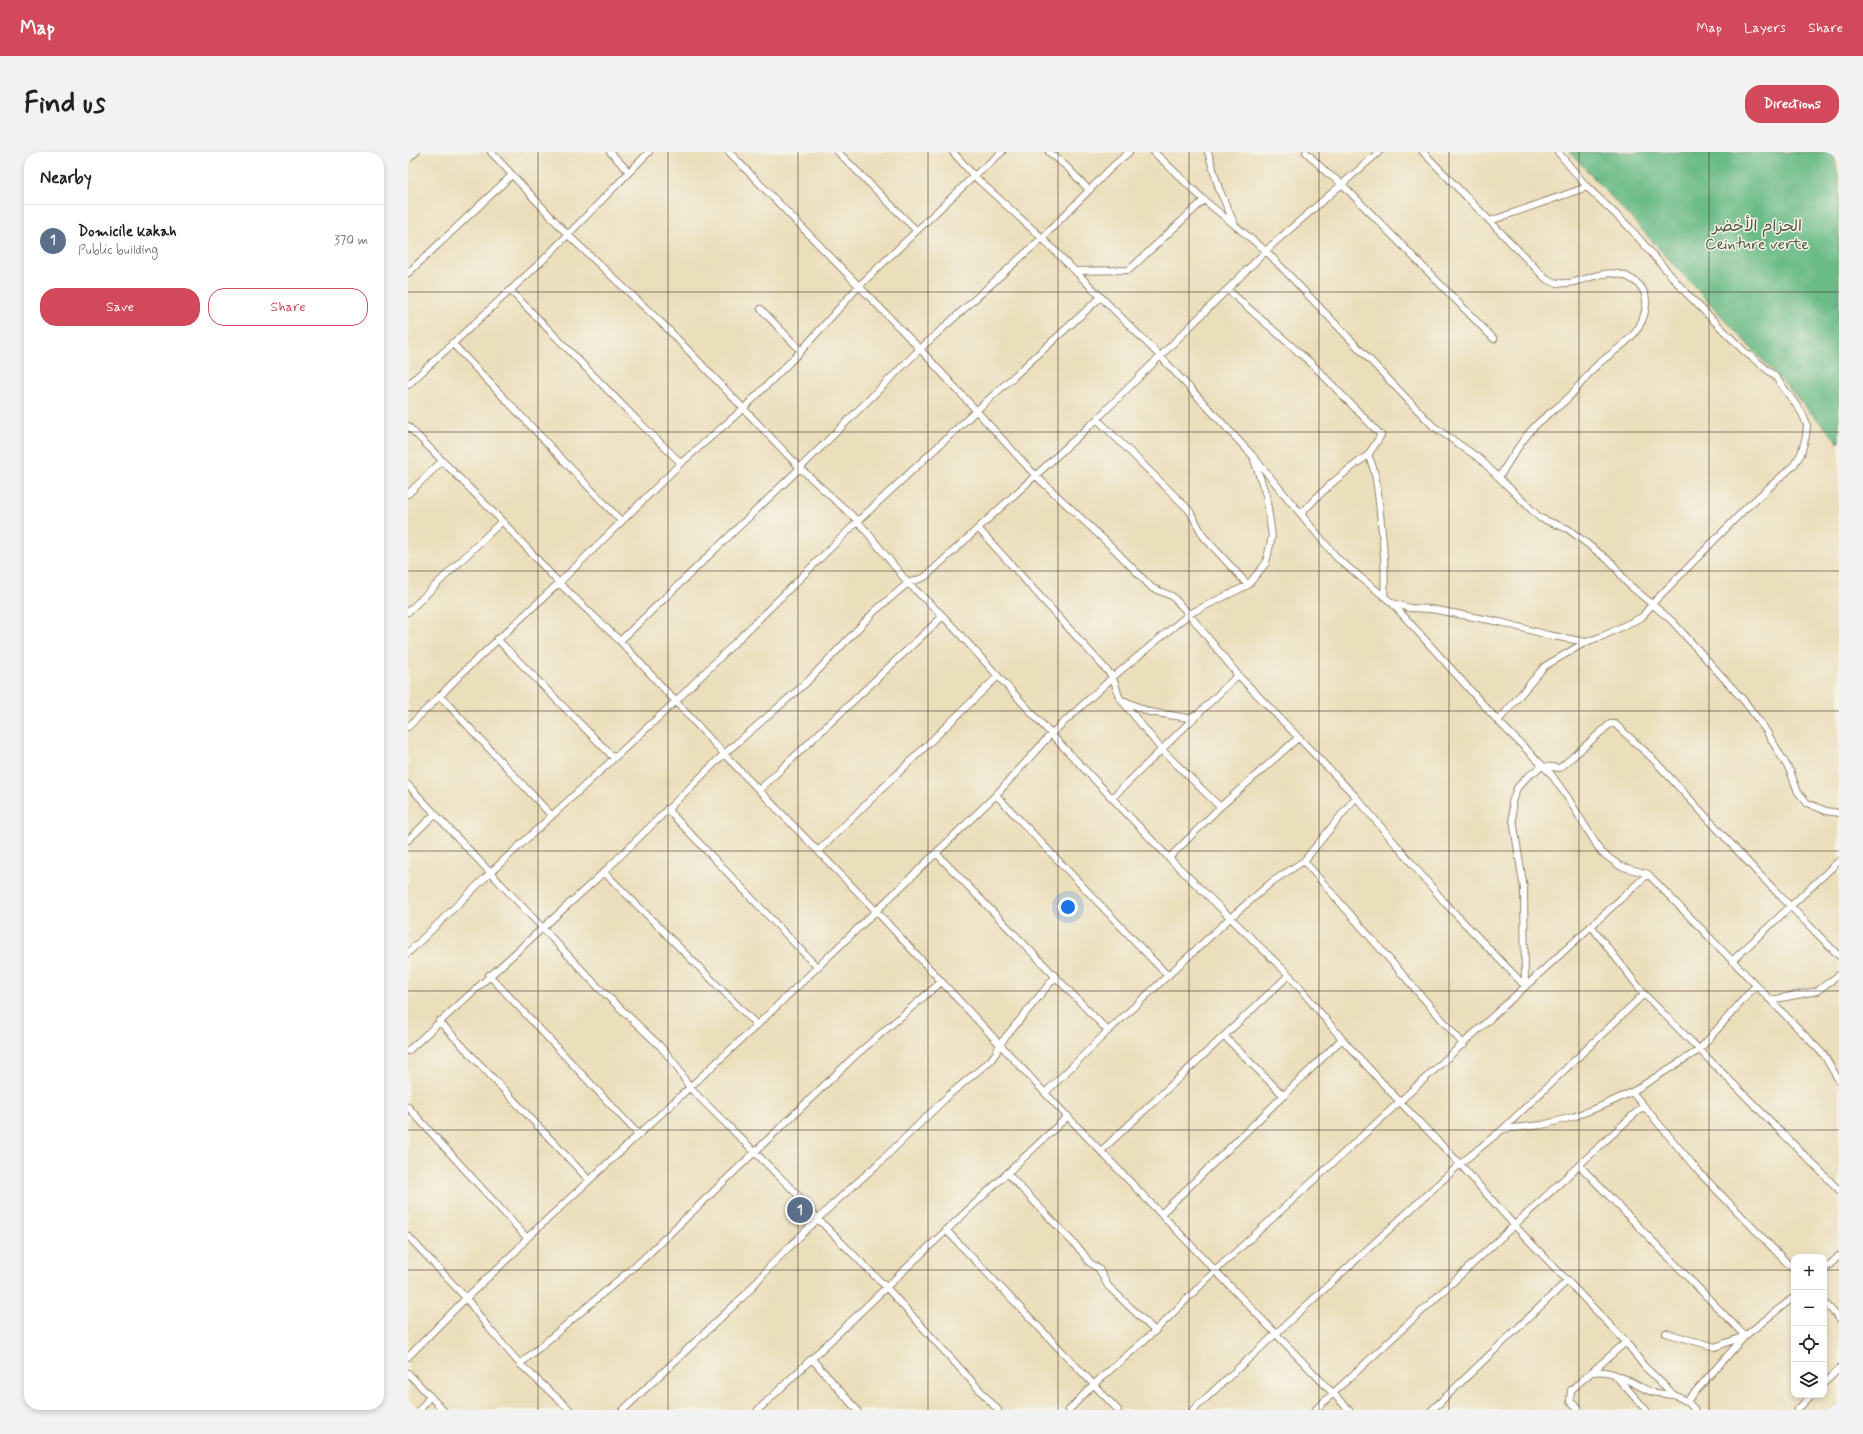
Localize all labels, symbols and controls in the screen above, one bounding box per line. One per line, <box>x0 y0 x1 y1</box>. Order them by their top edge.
text: Map <box>20 16 55 41</box>
text: Map <box>1696 19 1722 37</box>
text: Layers <box>1744 19 1786 37</box>
text: Share <box>1808 19 1843 37</box>
button: Directions <box>1745 85 1839 123</box>
text: Find us <box>24 86 105 123</box>
text: Nearby <box>40 167 92 189</box>
park label: الحزام الأخضر Ceinture verte <box>1705 215 1809 255</box>
text: Domicile kakah <box>78 222 177 242</box>
text: 1 <box>50 232 56 249</box>
text: 370 m <box>334 232 368 249</box>
text: Public building <box>78 242 158 259</box>
button: Save <box>40 288 200 326</box>
button: Share <box>208 288 368 326</box>
your location <box>1058 897 1078 917</box>
pin: 1 <box>787 1195 813 1225</box>
map controls <box>1791 1254 1827 1398</box>
button: + <box>1791 1254 1827 1290</box>
button: − <box>1791 1290 1827 1326</box>
button: locate <box>1791 1326 1827 1362</box>
button: layers <box>1791 1362 1827 1398</box>

